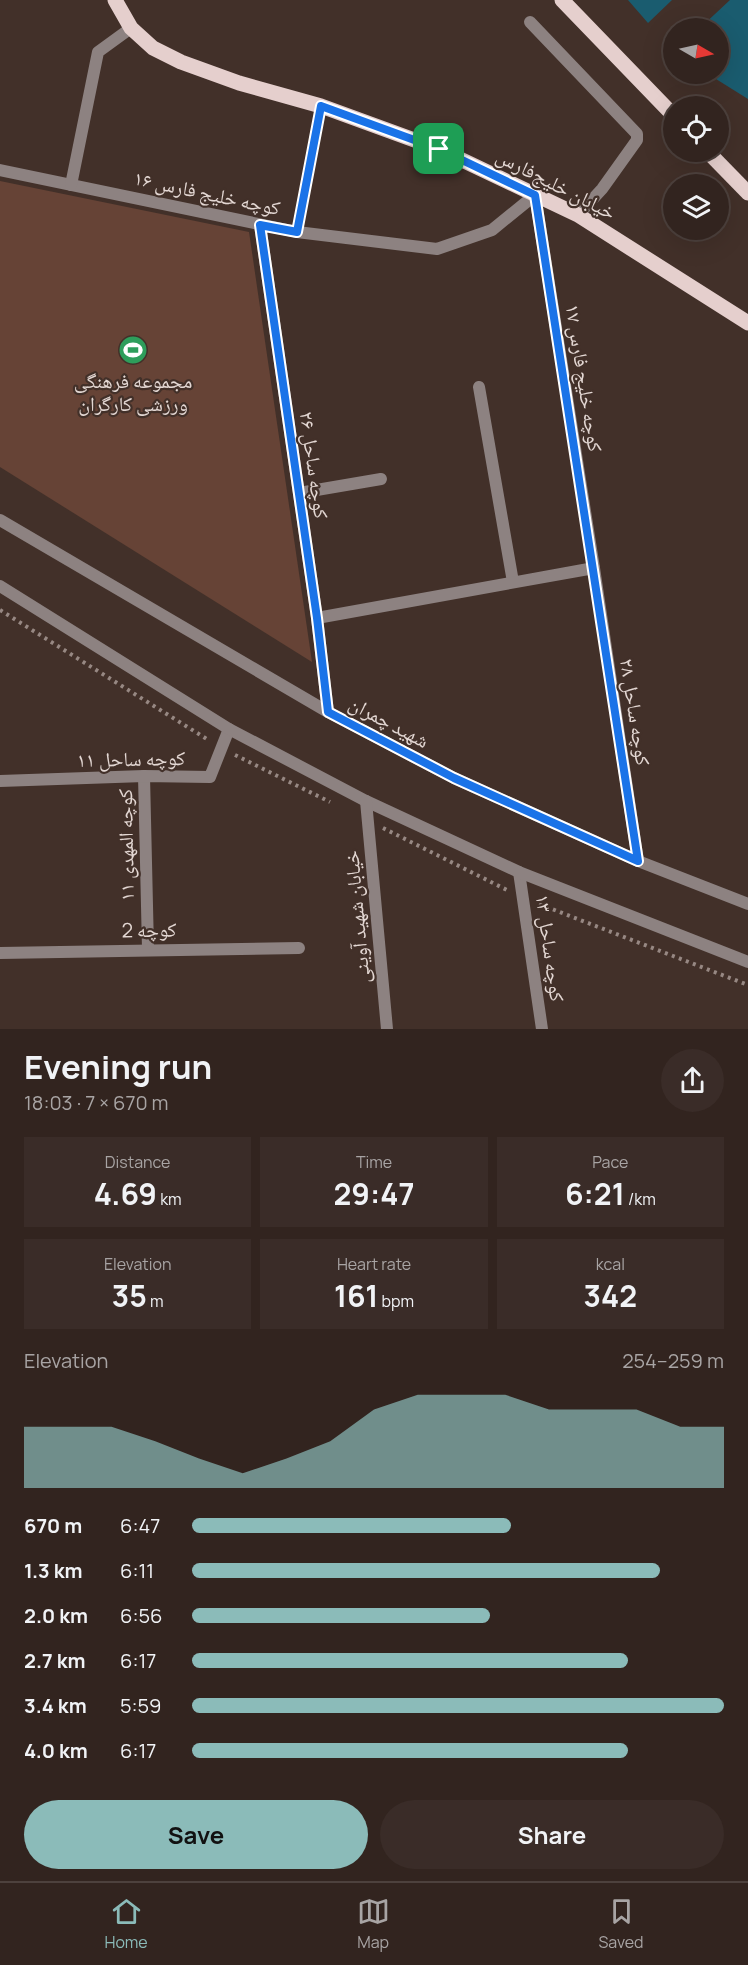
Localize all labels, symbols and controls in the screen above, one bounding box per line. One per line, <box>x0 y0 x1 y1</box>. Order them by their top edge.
north arrow <box>663 18 729 84</box>
map controls <box>663 18 729 240</box>
button: locate <box>663 96 729 162</box>
pin <box>413 123 464 174</box>
icon: arrive <box>422 132 455 165</box>
street label: خیابان خلیج‌فارس <box>492 142 621 225</box>
street label: کوچه خلیج فارس ۱۶ <box>131 164 283 221</box>
button: layers <box>663 174 729 240</box>
street label: کوچه خلیج فارس ۱۷ <box>560 302 609 454</box>
sports icon: مجموعه فرهنگی ورزشی کارگران <box>117 334 149 366</box>
place label: مجموعه فرهنگی ورزشی کارگران <box>74 367 192 417</box>
street label: کوچه ساحل ۲۶ <box>294 409 335 520</box>
street label: کوچه ساحل ۲۸ <box>614 656 657 767</box>
street label: شهید چمران <box>344 689 434 754</box>
street label: کوچه ساحل ۱۱ <box>77 744 185 773</box>
street label: کوچه المهدی ۱۱ <box>111 789 140 901</box>
street label: خیابان شهید آوینی <box>337 849 376 985</box>
street label: کوچه ساحل ۱۳ <box>530 892 571 1003</box>
street label: کوچه 2 <box>121 916 177 943</box>
text: Evening run <box>24 1044 212 1089</box>
button: share <box>661 1049 724 1112</box>
text: 18:03 · 7 × 670 m <box>24 1089 169 1116</box>
text: Distance <box>105 1151 170 1173</box>
text: Time <box>356 1151 392 1173</box>
text: Pace <box>592 1151 628 1173</box>
text: 4.69 <box>94 1173 157 1214</box>
text: 29:47 <box>333 1173 415 1214</box>
text: 6:21 <box>565 1173 625 1214</box>
text: km <box>157 1188 182 1210</box>
text: /km <box>625 1188 656 1210</box>
text: Elevation <box>104 1253 171 1275</box>
text: Heart rate <box>337 1253 411 1275</box>
text: kcal <box>596 1253 625 1275</box>
text: 35 <box>112 1275 147 1316</box>
text: 161 <box>334 1275 378 1316</box>
text: 342 <box>584 1275 637 1316</box>
text: m <box>147 1290 164 1312</box>
text: bpm <box>378 1290 414 1312</box>
text: Elevation <box>24 1347 108 1374</box>
text: 254–259 m <box>622 1347 724 1374</box>
text: 670 m <box>24 1512 82 1539</box>
text: 6:47 <box>120 1512 160 1539</box>
text: 1.3 km <box>24 1557 82 1584</box>
text: 6:11 <box>120 1557 154 1584</box>
text: 2.0 km <box>24 1602 88 1629</box>
text: 6:56 <box>120 1602 162 1629</box>
text: 2.7 km <box>24 1647 85 1674</box>
text: 6:17 <box>120 1647 156 1674</box>
text: 3.4 km <box>24 1692 87 1719</box>
text: 5:59 <box>120 1692 162 1719</box>
text: 4.0 km <box>24 1737 88 1764</box>
text: 6:17 <box>120 1737 156 1764</box>
button: Save <box>24 1800 368 1869</box>
button: Share <box>380 1800 724 1869</box>
tab: Home <box>104 1895 148 1953</box>
tab: Map <box>357 1895 390 1953</box>
tab: Saved <box>598 1895 644 1953</box>

